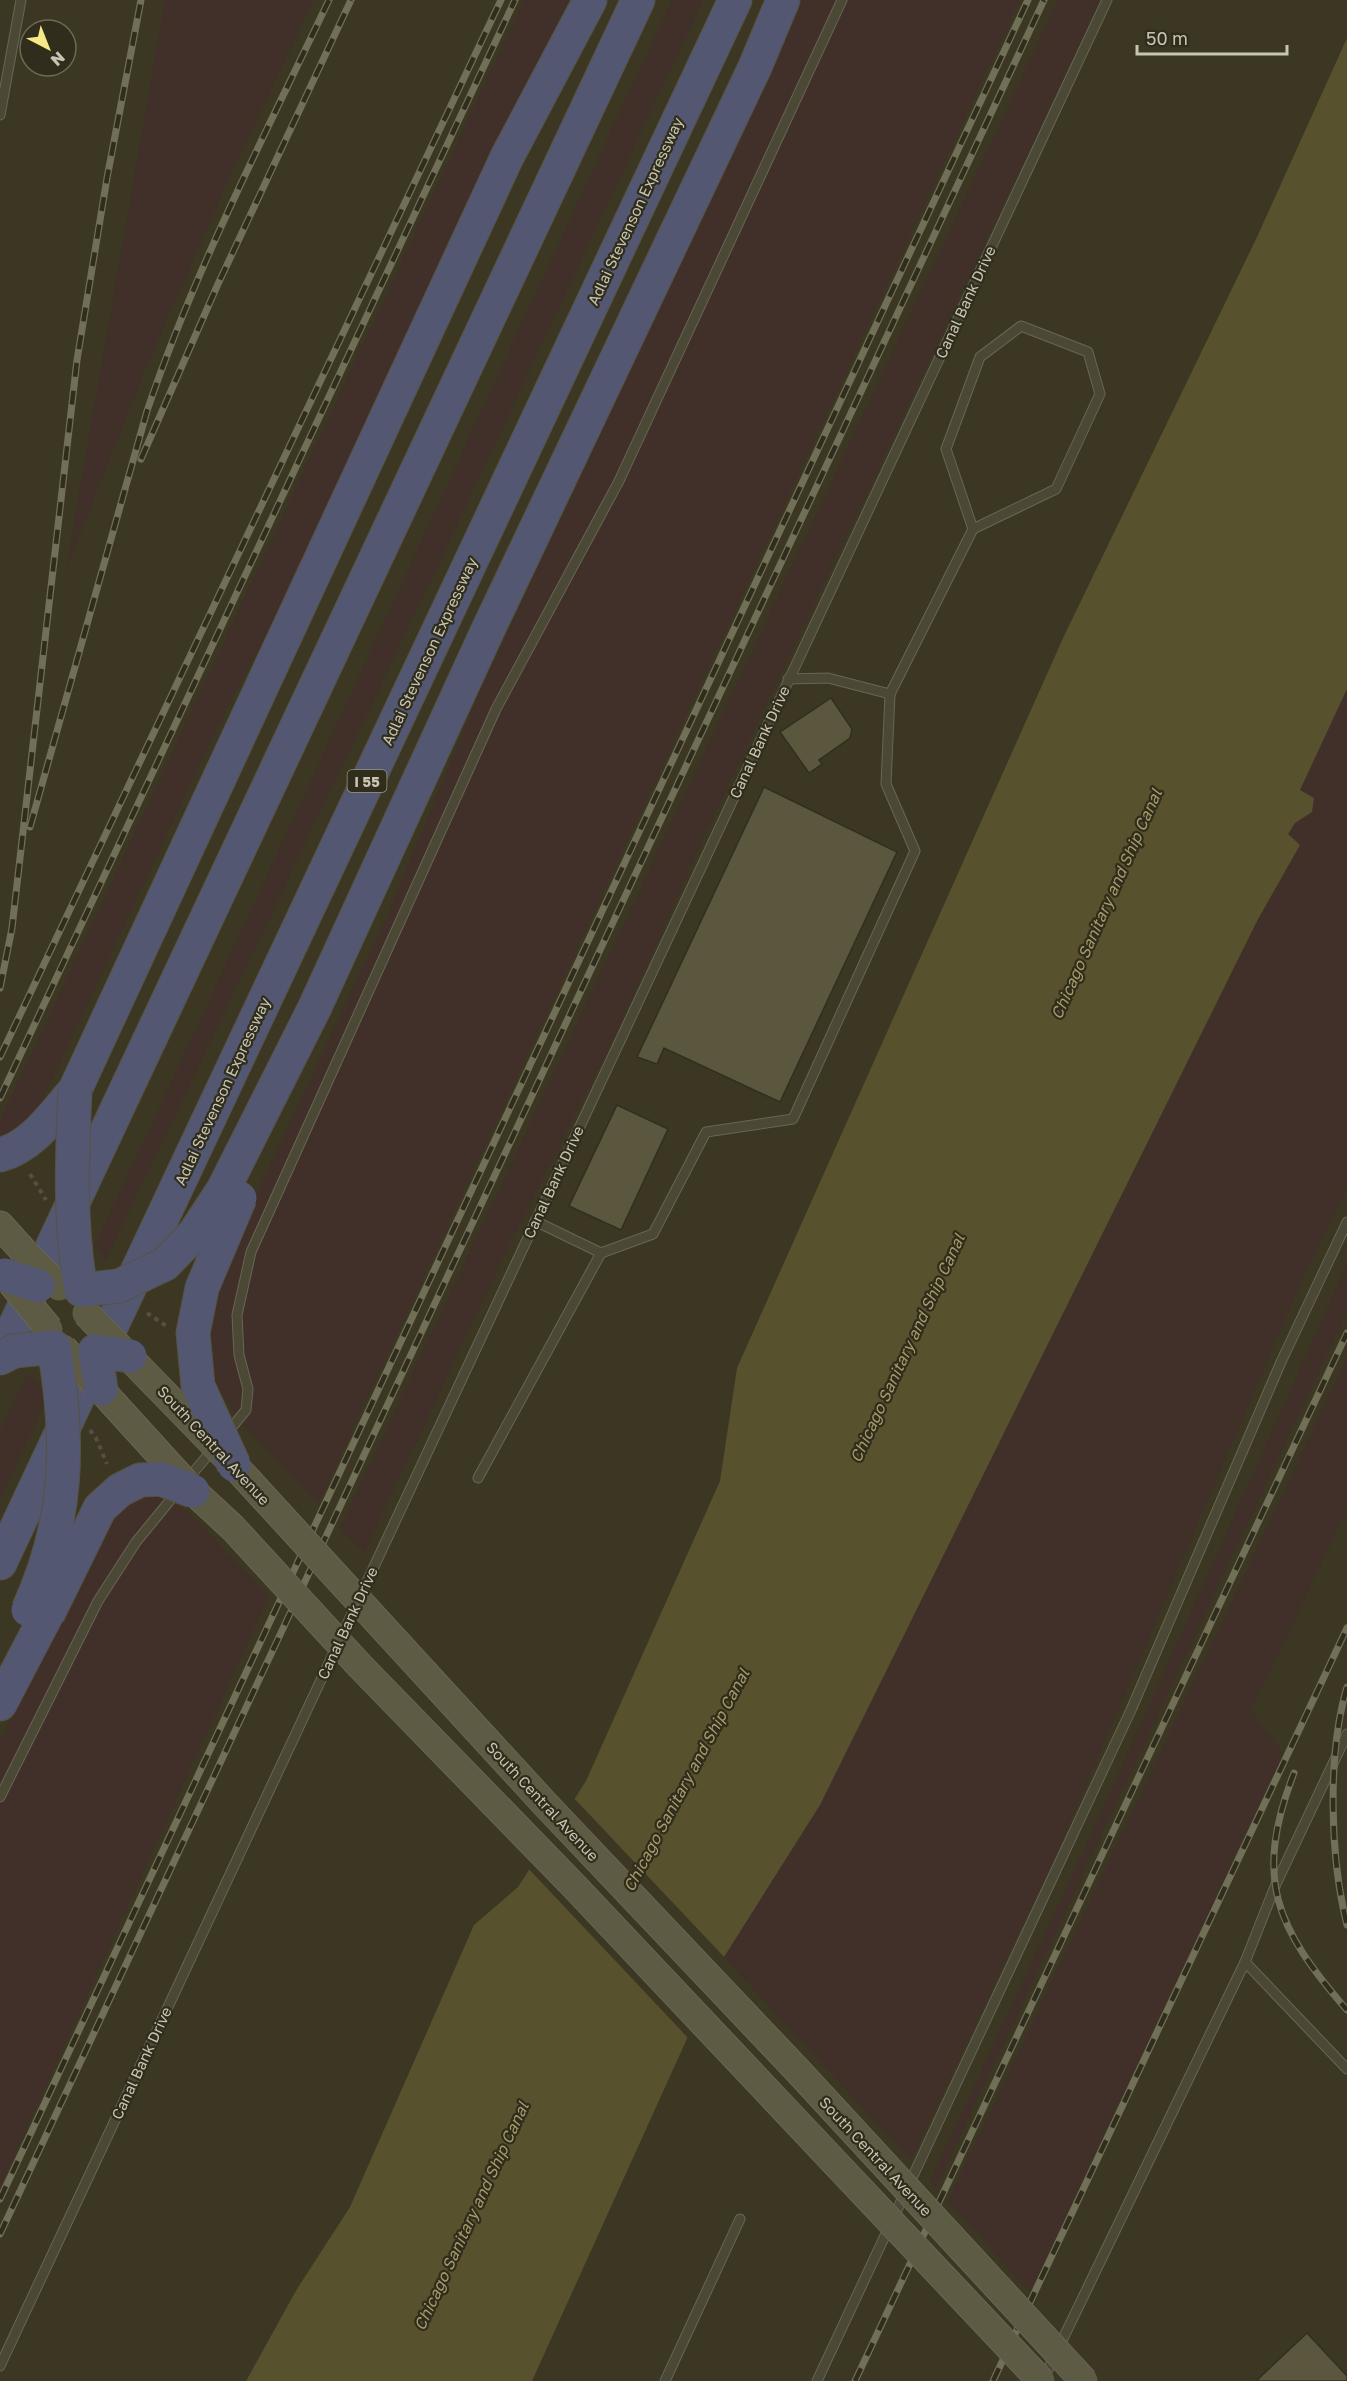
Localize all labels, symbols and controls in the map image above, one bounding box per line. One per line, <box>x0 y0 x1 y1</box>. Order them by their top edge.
north arrow <box>18 18 78 78</box>
scale bar <box>1137 18 1287 56</box>
text: 50 m <box>1146 27 1188 49</box>
text: N <box>47 48 69 71</box>
street label: Adlai Stevenson Expressway <box>583 114 687 308</box>
street label: Canal Bank Drive <box>931 243 999 361</box>
street label: Adlai Stevenson Expressway <box>377 554 481 748</box>
street label: Canal Bank Drive <box>725 683 793 801</box>
road number: I 55 <box>348 770 386 792</box>
water label: Chicago Sanitary and Ship Canal <box>1046 785 1166 1022</box>
street label: Adlai Stevenson Expressway <box>170 994 274 1188</box>
street label: Canal Bank Drive <box>519 1123 587 1241</box>
water label: Chicago Sanitary and Ship Canal <box>845 1230 969 1465</box>
street label: South Central Avenue <box>154 1382 274 1509</box>
street label: Canal Bank Drive <box>313 1564 381 1682</box>
water label: Chicago Sanitary and Ship Canal <box>619 1664 754 1895</box>
street label: South Central Avenue <box>483 1738 603 1865</box>
street label: Canal Bank Drive <box>107 2004 175 2122</box>
street label: South Central Avenue <box>816 2093 936 2220</box>
water label: Chicago Sanitary and Ship Canal <box>409 2098 533 2333</box>

